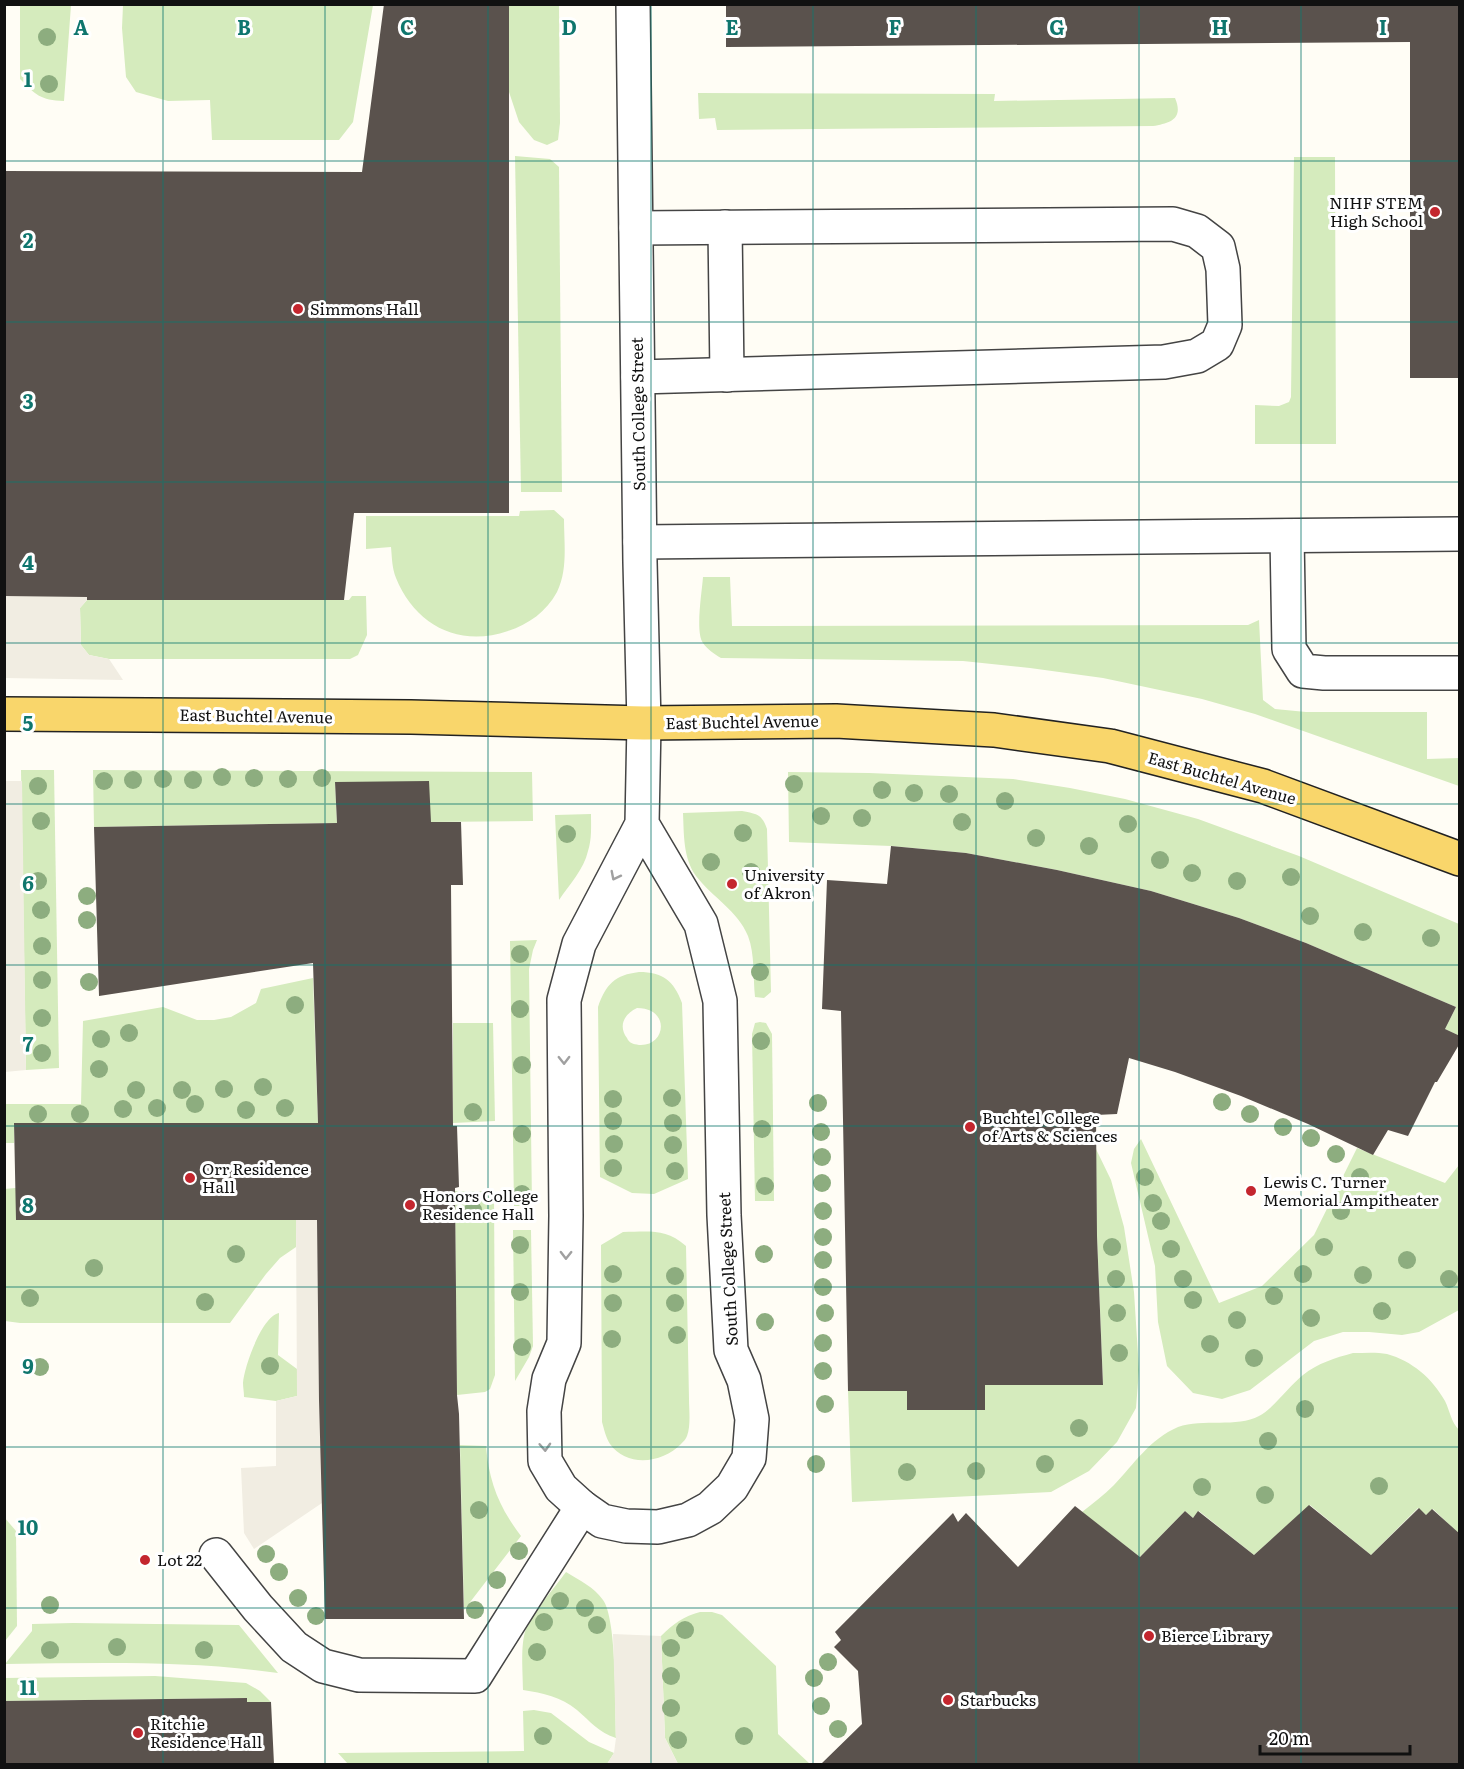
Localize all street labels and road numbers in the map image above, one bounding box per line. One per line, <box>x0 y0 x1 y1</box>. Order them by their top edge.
street label: South College Street <box>624 336 650 491</box>
street label: East Buchtel Avenue <box>179 702 333 728</box>
street label: East Buchtel Avenue <box>665 708 819 734</box>
street label: East Buchtel Avenue <box>1145 744 1299 810</box>
street label: South College Street <box>711 1191 743 1347</box>

